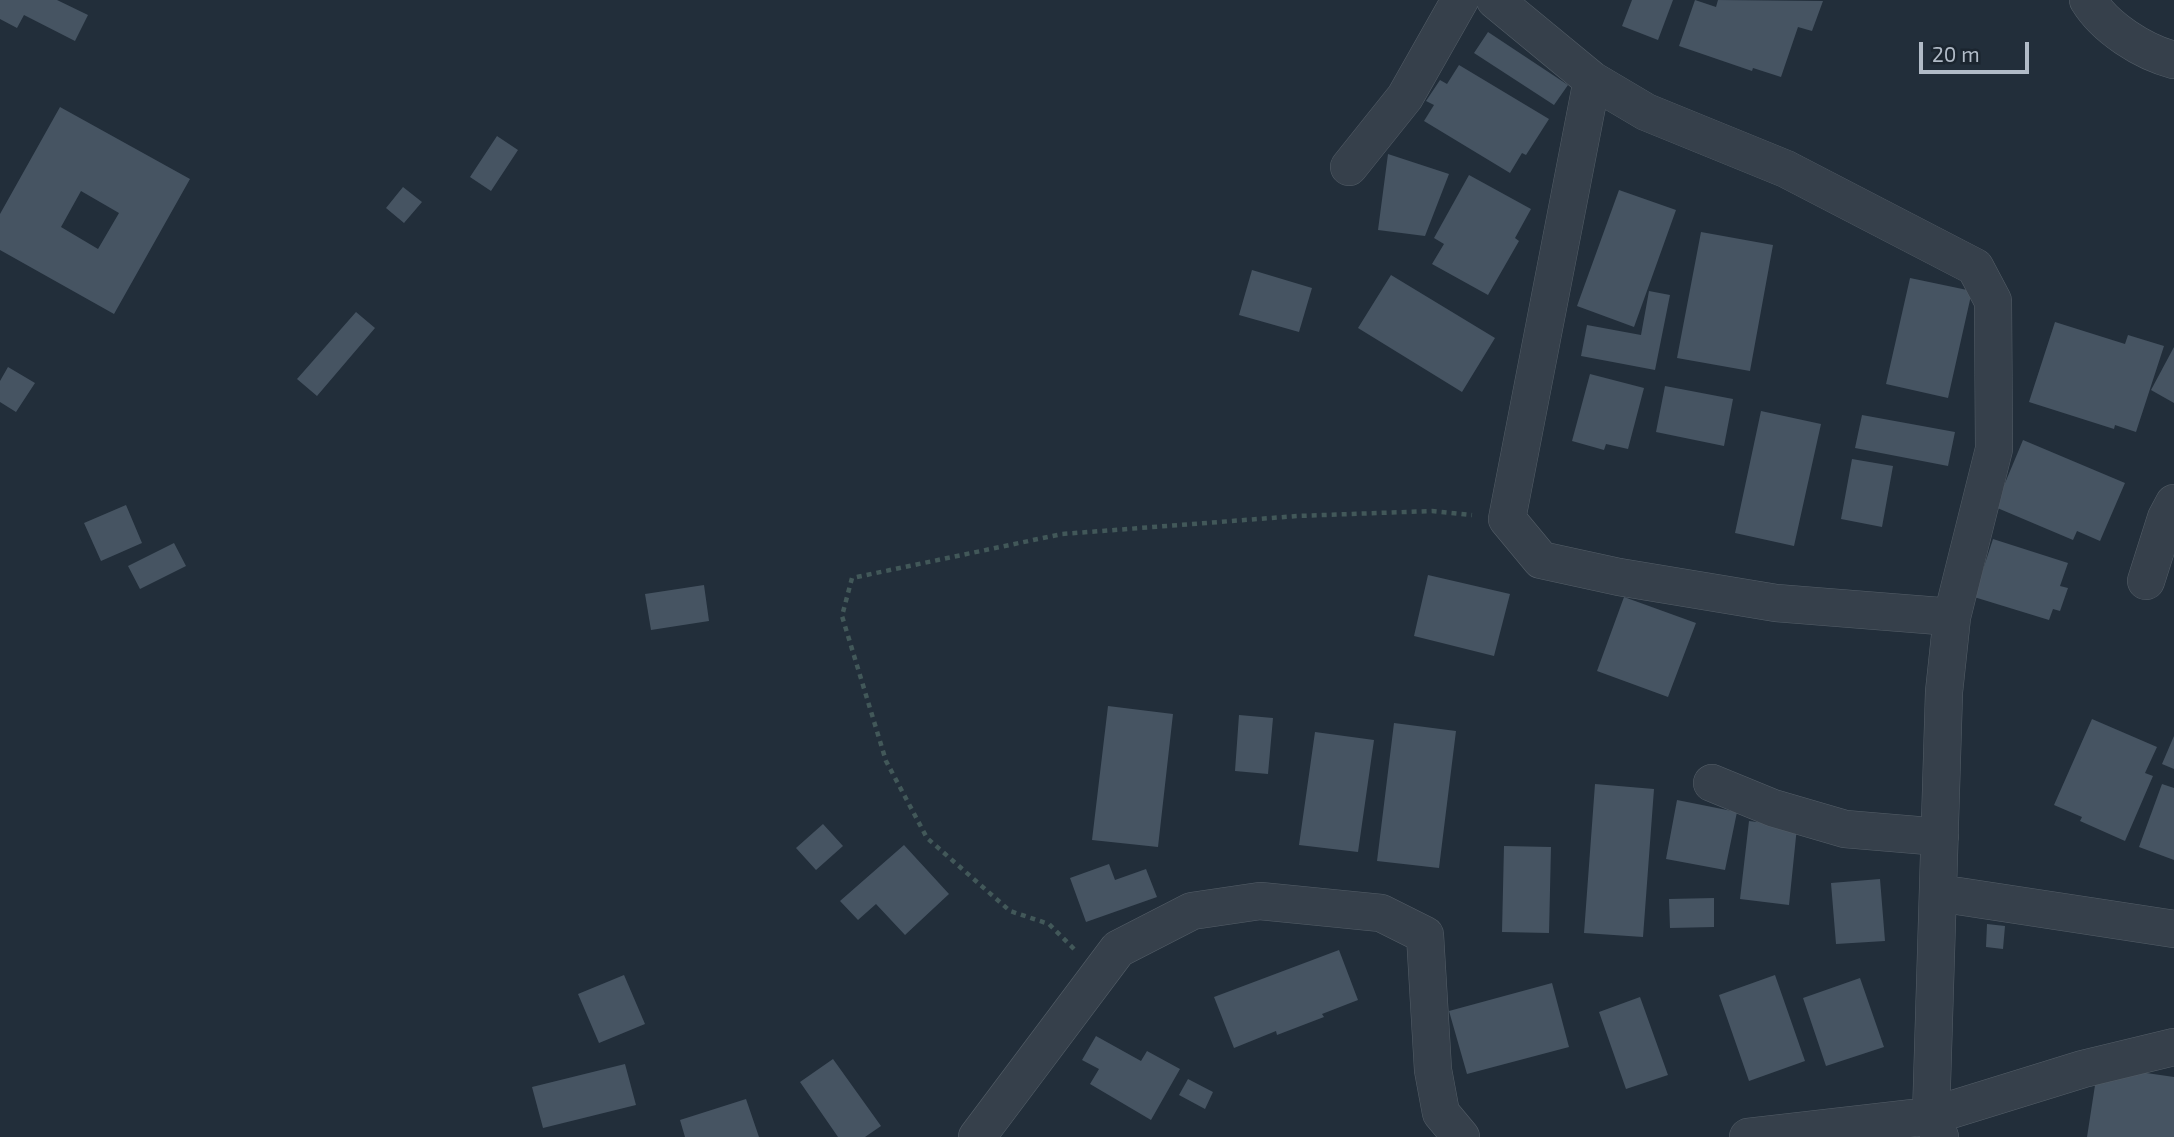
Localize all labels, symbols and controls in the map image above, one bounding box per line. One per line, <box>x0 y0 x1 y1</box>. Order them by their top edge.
scale bar <box>1922 28 2032 72</box>
text: 20 m <box>1932 41 1980 66</box>

